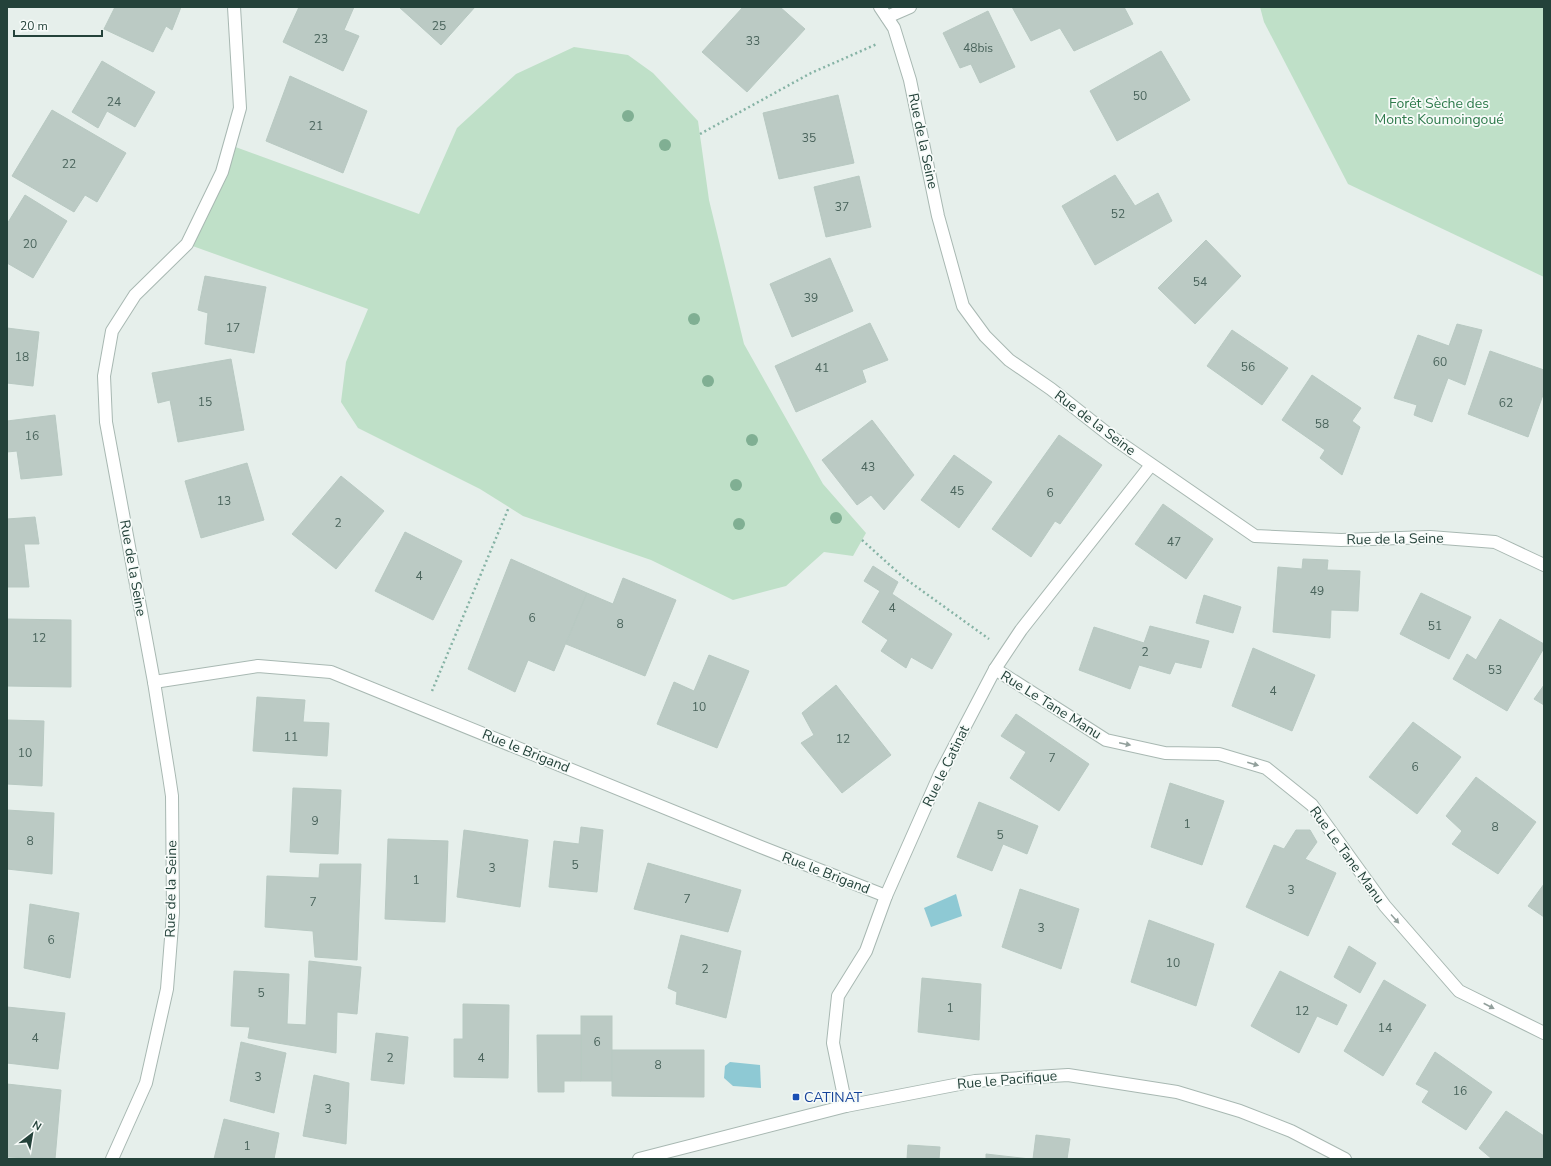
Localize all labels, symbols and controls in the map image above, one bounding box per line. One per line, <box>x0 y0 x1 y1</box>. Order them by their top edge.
scale bar <box>14 12 102 38</box>
text: 20 m <box>20 18 48 34</box>
house number: 25 <box>432 18 446 34</box>
house number: 23 <box>314 31 328 47</box>
house number: 33 <box>746 33 760 49</box>
house number: 48bis <box>963 40 993 56</box>
house number: 50 <box>1133 88 1147 104</box>
street label: Rue de la Seine <box>904 91 942 191</box>
house number: 24 <box>107 94 121 110</box>
park label: Forêt Sèche des Monts Koumoingoué <box>1374 94 1504 129</box>
house number: 21 <box>309 118 323 134</box>
house number: 35 <box>802 130 816 146</box>
house number: 22 <box>62 156 76 172</box>
house number: 37 <box>835 199 849 215</box>
house number: 52 <box>1111 206 1125 222</box>
house number: 20 <box>23 236 37 252</box>
house number: 54 <box>1193 274 1207 290</box>
house number: 39 <box>804 290 818 306</box>
house number: 17 <box>226 320 240 336</box>
house number: 18 <box>15 349 29 365</box>
house number: 60 <box>1433 354 1447 370</box>
house number: 56 <box>1241 359 1255 375</box>
house number: 41 <box>815 360 829 376</box>
street label: Rue de la Seine <box>1050 386 1140 460</box>
house number: 15 <box>198 394 212 410</box>
house number: 62 <box>1499 395 1513 411</box>
house number: 58 <box>1315 416 1329 432</box>
house number: 16 <box>25 428 39 444</box>
house number: 43 <box>861 459 875 475</box>
house number: 45 <box>950 483 964 499</box>
house number: 6 <box>1046 485 1054 501</box>
house number: 13 <box>217 493 231 509</box>
house number: 2 <box>334 515 342 531</box>
street label: Rue de la Seine <box>115 518 151 618</box>
street label: Rue de la Seine <box>1346 529 1444 549</box>
house number: 47 <box>1167 534 1181 550</box>
house number: 4 <box>415 568 423 584</box>
house number: 49 <box>1310 583 1324 599</box>
house number: 4 <box>888 600 896 616</box>
house number: 6 <box>528 610 536 626</box>
house number: 8 <box>616 616 624 632</box>
house number: 51 <box>1428 618 1442 634</box>
house number: 12 <box>32 630 46 646</box>
house number: 2 <box>1141 644 1149 660</box>
house number: 53 <box>1488 662 1502 678</box>
street label: Rue Le Tane Manu <box>997 666 1105 744</box>
house number: 4 <box>1269 683 1277 699</box>
house number: 10 <box>692 699 706 715</box>
street label: Rue le Catinat <box>918 722 974 810</box>
street label: Rue le Brigand <box>479 725 573 777</box>
house number: 11 <box>284 729 298 745</box>
house number: 12 <box>836 731 850 747</box>
one-way arrow <box>1119 742 1131 748</box>
house number: 10 <box>18 745 32 761</box>
house number: 7 <box>1048 750 1056 766</box>
house number: 6 <box>1411 759 1419 775</box>
one-way arrow <box>1247 761 1259 767</box>
street label: Rue Le Tane Manu <box>1305 803 1389 907</box>
house number: 9 <box>311 813 319 829</box>
house number: 1 <box>1183 816 1191 832</box>
house number: 8 <box>1491 819 1499 835</box>
house number: 5 <box>996 827 1004 843</box>
house number: 8 <box>26 833 34 849</box>
street label: Rue de la Seine <box>161 840 181 938</box>
street label: Rue le Brigand <box>779 847 873 899</box>
house number: 5 <box>571 857 579 873</box>
house number: 3 <box>488 860 496 876</box>
house number: 1 <box>412 872 420 888</box>
house number: 3 <box>1287 882 1295 898</box>
house number: 7 <box>683 891 691 907</box>
house number: 7 <box>309 894 317 910</box>
one-way arrow <box>1391 913 1400 924</box>
house number: 3 <box>1037 920 1045 936</box>
house number: 6 <box>47 932 55 948</box>
house number: 10 <box>1166 955 1180 971</box>
house number: 2 <box>701 961 709 977</box>
house number: 5 <box>257 985 265 1001</box>
house number: 1 <box>946 1000 954 1016</box>
house number: 12 <box>1295 1003 1309 1019</box>
one-way arrow <box>1484 1003 1495 1009</box>
house number: 14 <box>1378 1020 1392 1036</box>
house number: 4 <box>31 1030 39 1046</box>
house number: 6 <box>593 1034 601 1050</box>
house number: 2 <box>386 1050 394 1066</box>
house number: 4 <box>477 1050 485 1066</box>
house number: 8 <box>654 1057 662 1073</box>
street label: Rue le Pacifique <box>956 1066 1058 1094</box>
house number: 3 <box>254 1069 262 1085</box>
house number: 16 <box>1453 1083 1467 1099</box>
place label: CATINAT <box>804 1088 863 1107</box>
marker: CATINAT <box>791 1092 801 1102</box>
house number: 3 <box>324 1101 332 1117</box>
north arrow <box>12 1114 52 1154</box>
text: N <box>30 1117 44 1134</box>
house number: 1 <box>243 1138 251 1154</box>

